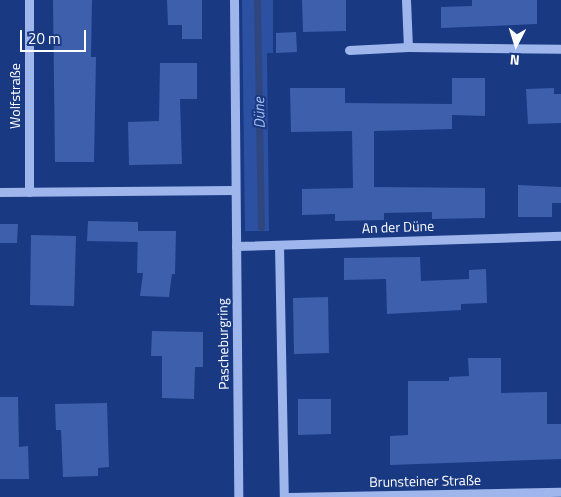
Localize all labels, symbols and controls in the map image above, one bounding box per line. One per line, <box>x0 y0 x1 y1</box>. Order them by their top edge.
scale bar <box>22 20 89 52</box>
north arrow <box>491 20 541 70</box>
text: 20 m <box>28 27 61 50</box>
text: N <box>509 50 520 71</box>
street label: Wolfstraße <box>7 63 23 129</box>
water label: Düne <box>250 97 268 129</box>
street label: An der Düne <box>362 217 434 237</box>
street label: Pascheburgring <box>214 298 232 390</box>
street label: Brunsteiner Straße <box>369 472 481 490</box>

